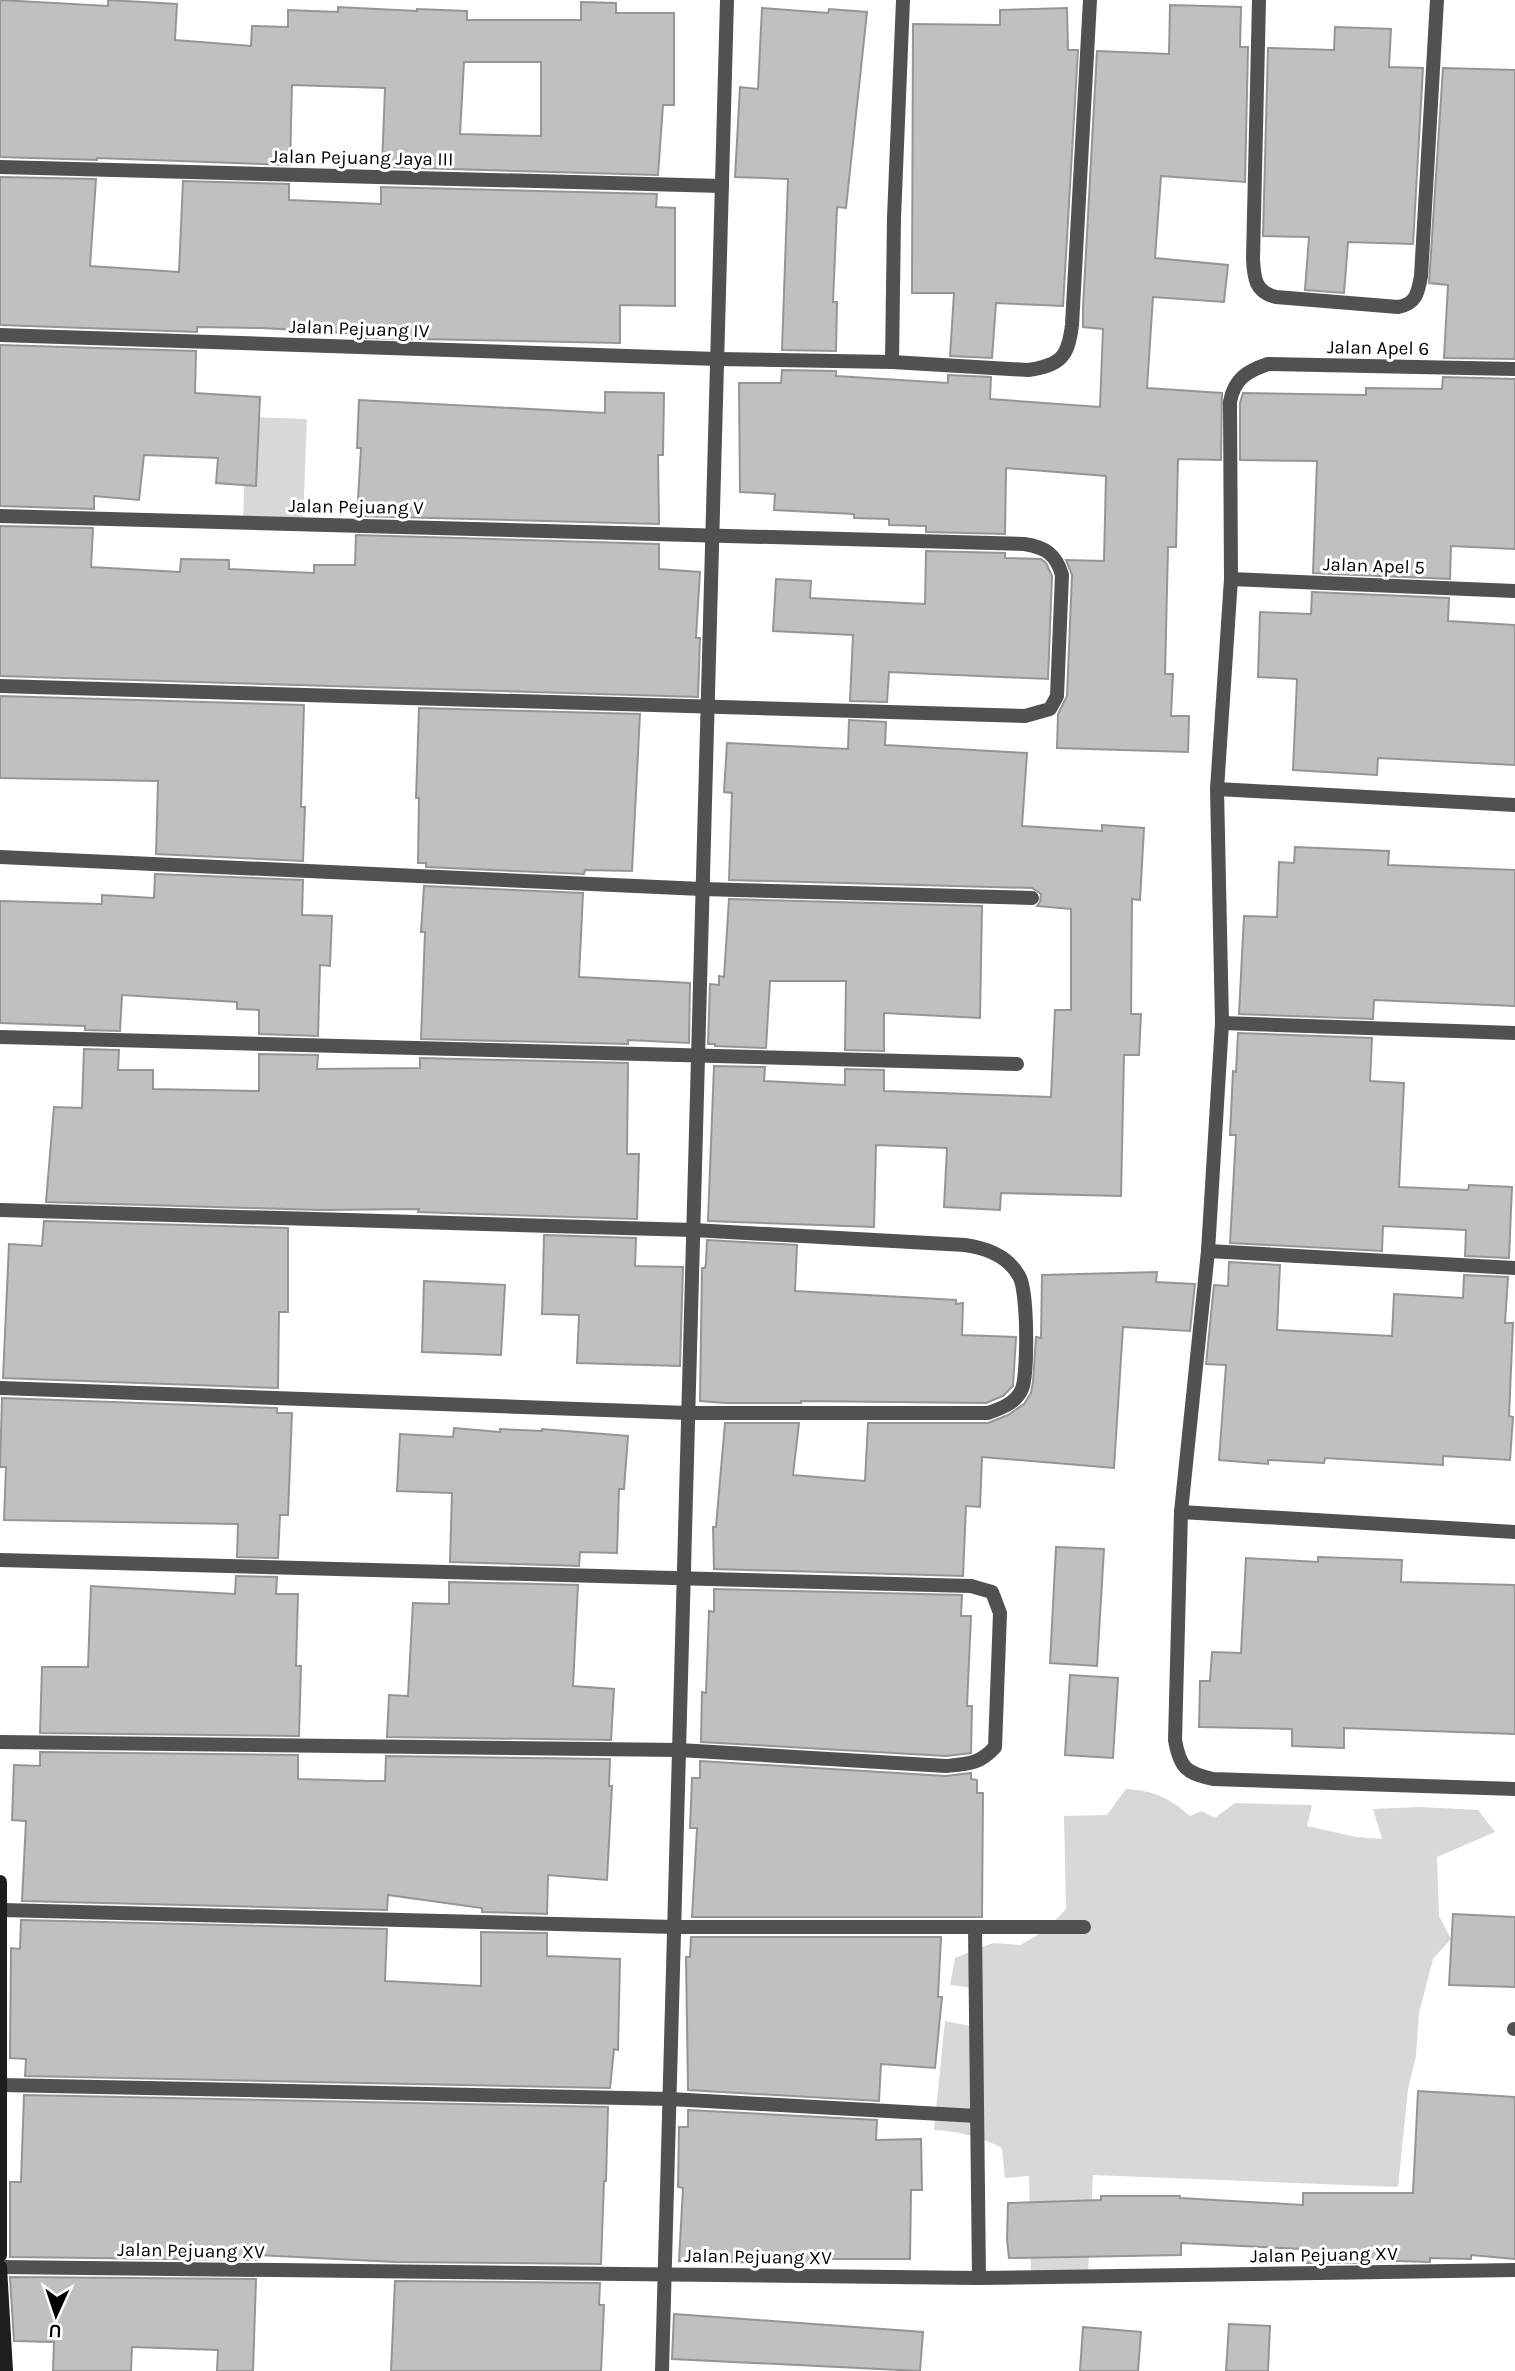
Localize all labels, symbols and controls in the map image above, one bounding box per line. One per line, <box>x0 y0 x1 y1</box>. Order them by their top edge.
street label: Jalan Pejuang Jaya III <box>270 145 454 171</box>
street label: Jalan Pejuang IV <box>288 316 430 342</box>
street label: Jalan Apel 6 <box>1327 336 1429 360</box>
street label: Jalan Pejuang V <box>288 495 424 519</box>
street label: Jalan Apel 5 <box>1322 553 1425 579</box>
street label: Jalan Pejuang XV <box>117 2239 265 2263</box>
street label: Jalan Pejuang XV <box>1250 2243 1398 2267</box>
street label: Jalan Pejuang XV <box>684 2245 832 2269</box>
north arrow <box>21 2280 91 2350</box>
text: U <box>48 2320 62 2342</box>

